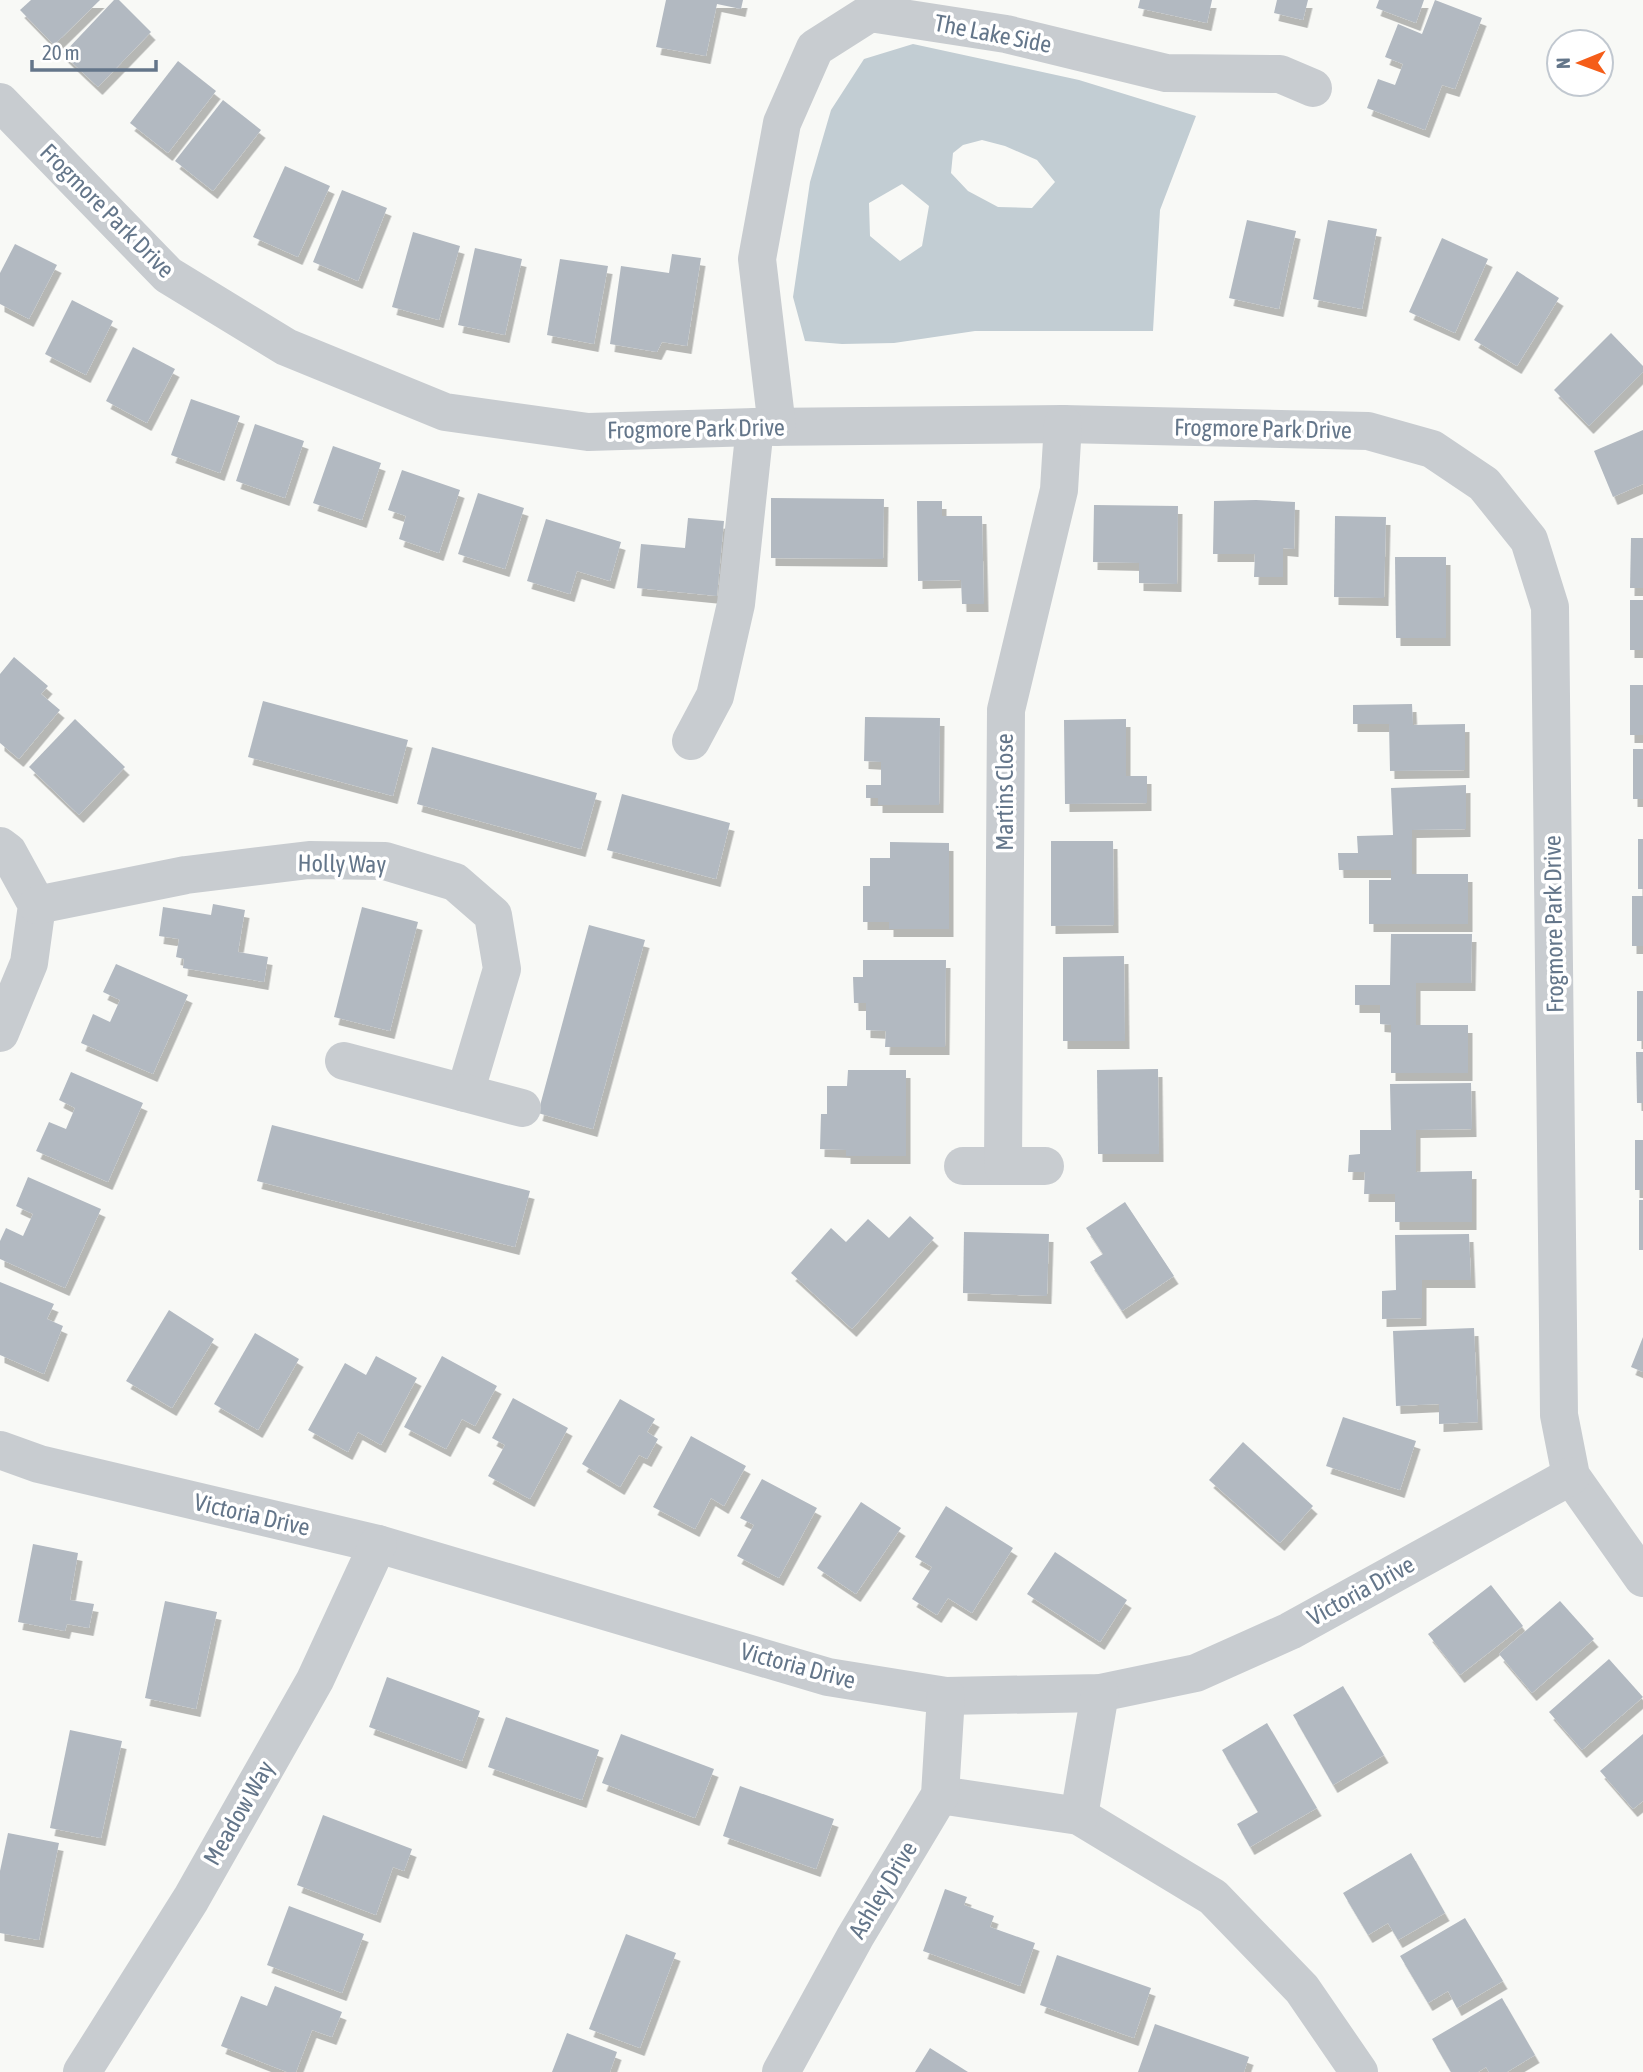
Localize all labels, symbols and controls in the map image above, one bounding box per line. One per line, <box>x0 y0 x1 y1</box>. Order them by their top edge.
street label: The Lake Side <box>932 9 1054 58</box>
scale bar <box>32 28 156 72</box>
north arrow <box>1545 28 1615 98</box>
text: 20 m <box>42 40 80 64</box>
text: N <box>1552 57 1574 69</box>
street label: Frogmore Park Drive <box>35 138 180 283</box>
street label: Frogmore Park Drive <box>607 413 785 444</box>
street label: Frogmore Park Drive <box>1174 413 1352 444</box>
street label: Martins Close <box>991 733 1018 851</box>
street label: Frogmore Park Drive <box>1538 835 1569 1013</box>
street label: Holly Way <box>297 849 387 878</box>
street label: Victoria Drive <box>192 1488 313 1541</box>
street label: Victoria Drive <box>1303 1550 1419 1631</box>
street label: Victoria Drive <box>738 1637 858 1694</box>
street label: Meadow Way <box>198 1756 279 1870</box>
street label: Ashley Drive <box>843 1836 922 1943</box>

